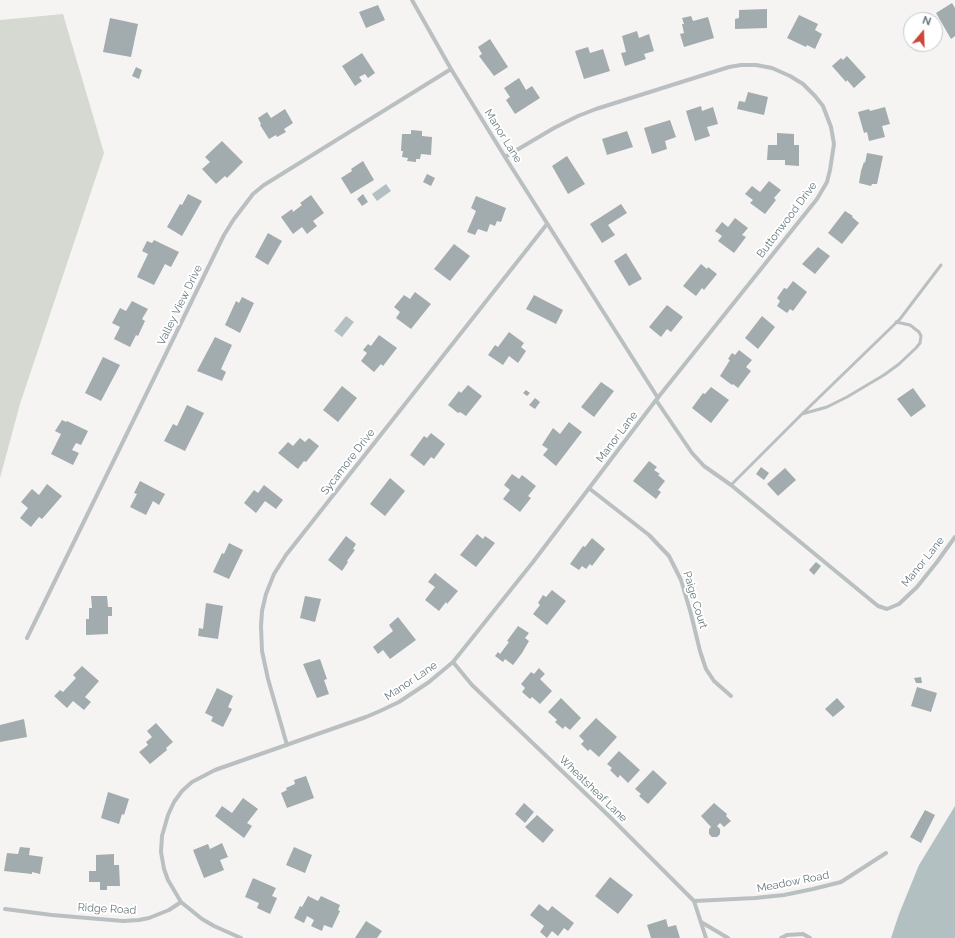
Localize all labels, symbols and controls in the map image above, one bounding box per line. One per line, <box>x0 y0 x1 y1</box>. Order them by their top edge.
north arrow <box>903 12 943 52</box>
text: N <box>921 14 933 29</box>
street label: Manor Lane <box>481 107 525 165</box>
street label: Buttonwood Drive <box>754 179 820 261</box>
street label: Valley View Drive <box>155 263 205 347</box>
street label: Manor Lane <box>594 409 640 465</box>
street label: Sycamore Drive <box>318 426 378 498</box>
street label: Manor Lane <box>899 534 947 590</box>
street label: Paige Court <box>680 570 710 630</box>
street label: Manor Lane <box>382 659 440 703</box>
street label: Wheatsheaf Lane <box>556 753 630 825</box>
street label: Meadow Road <box>756 869 830 895</box>
street label: Ridge Road <box>77 901 137 917</box>

